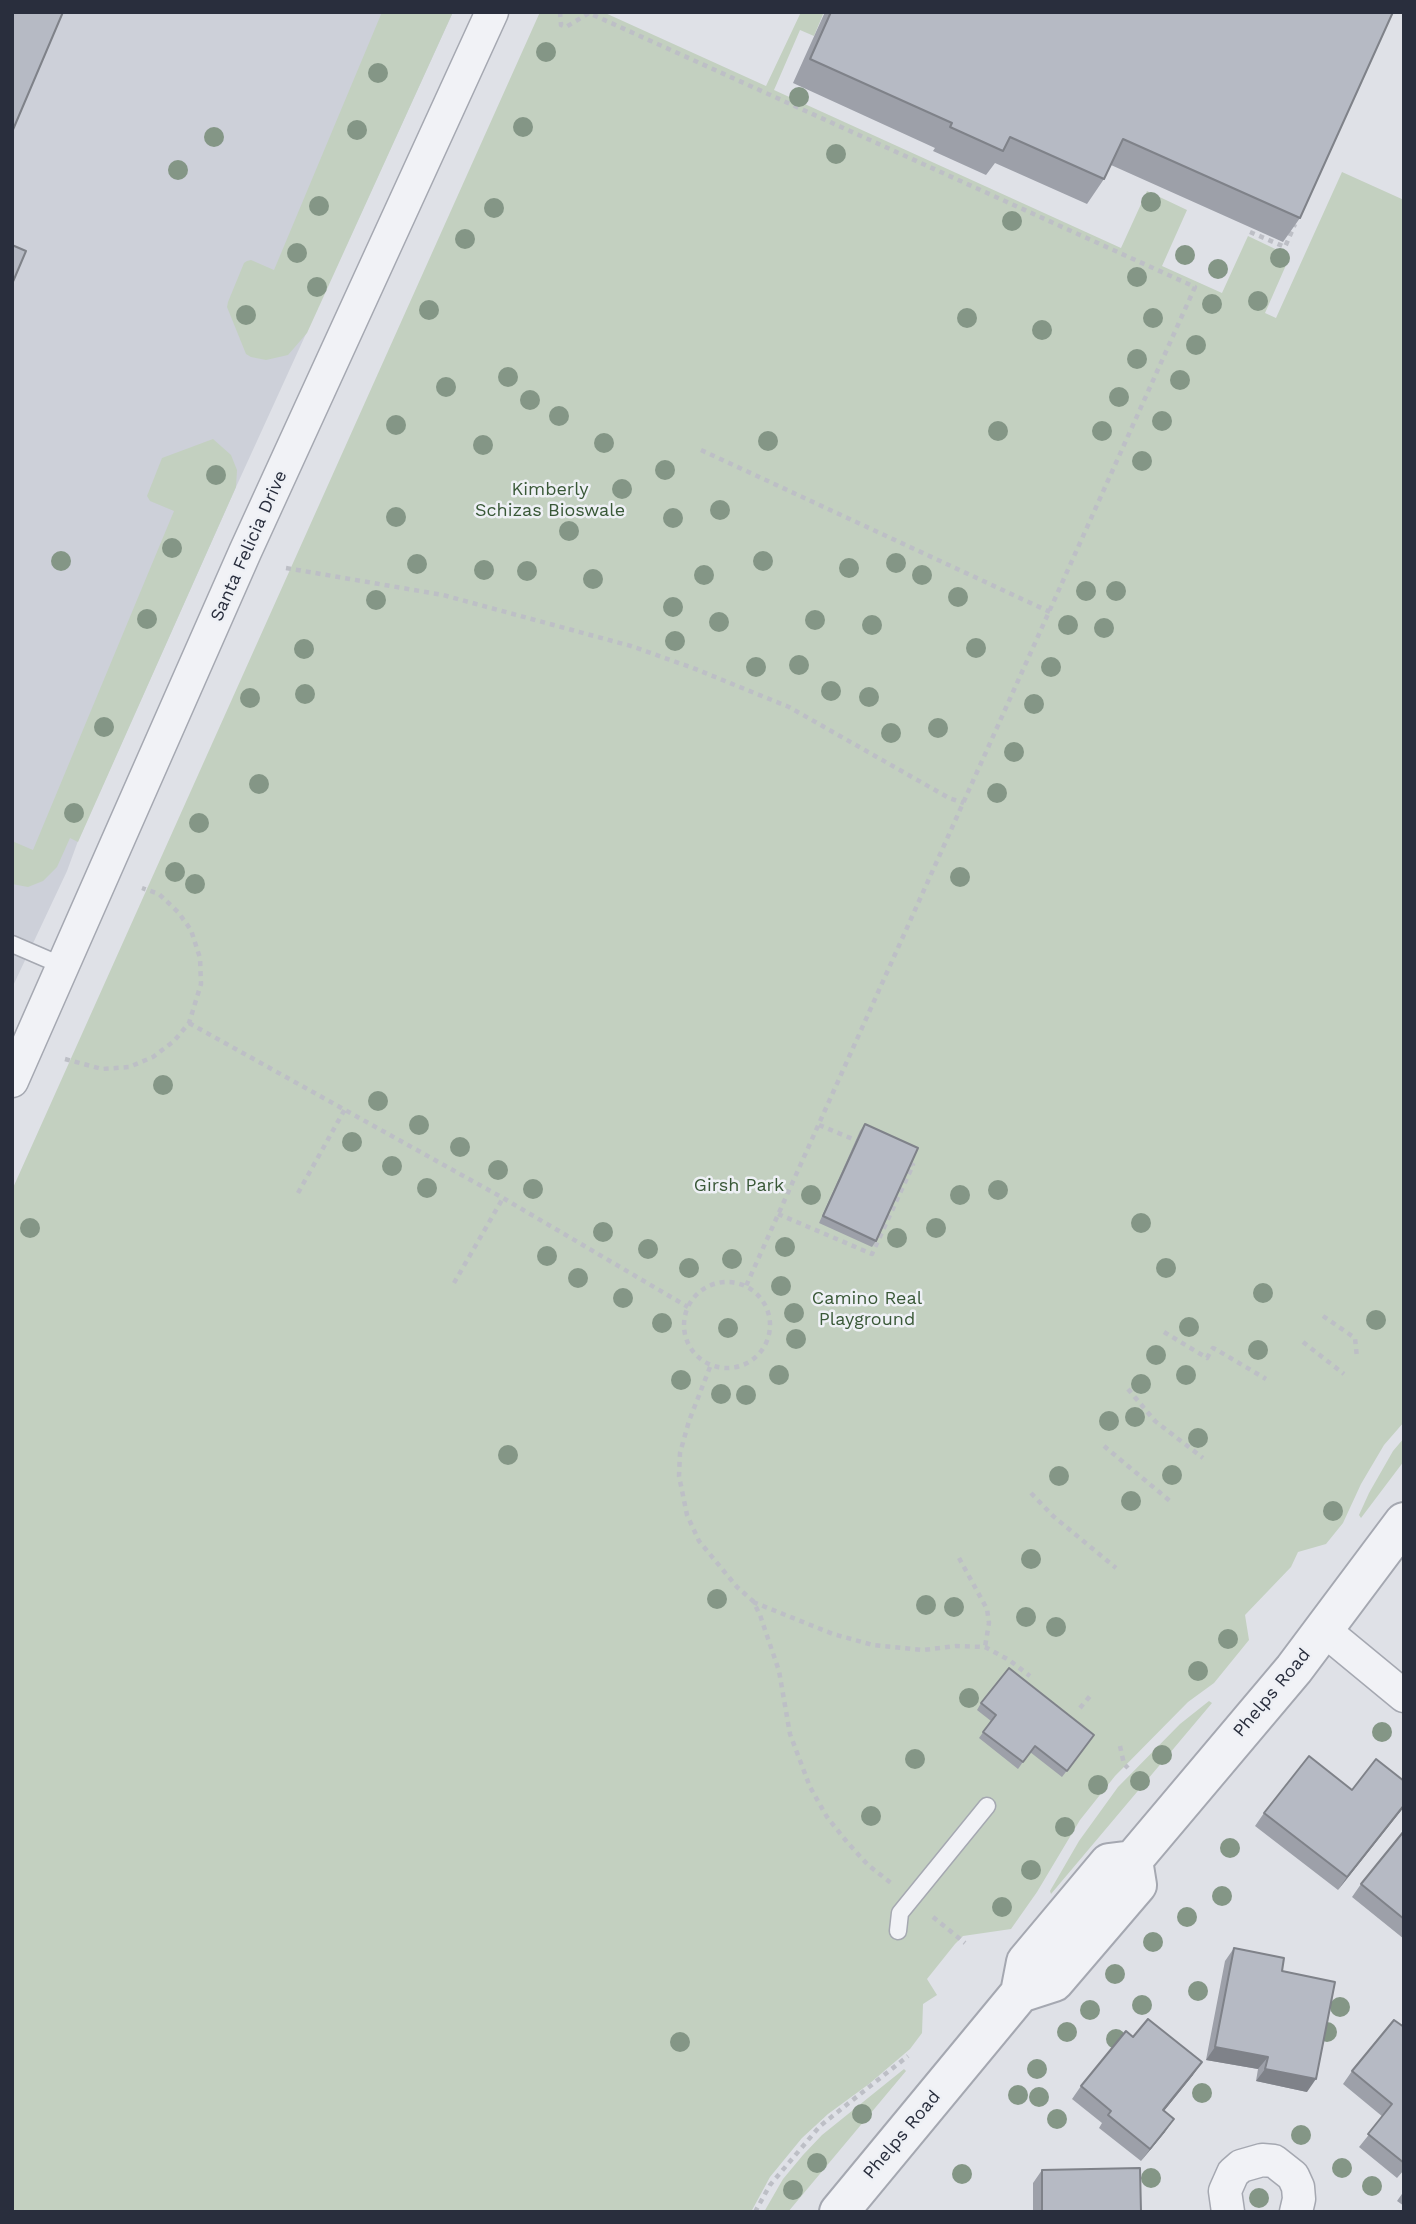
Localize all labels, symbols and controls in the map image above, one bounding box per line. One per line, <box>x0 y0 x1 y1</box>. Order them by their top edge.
street label: Santa Felicia Drive <box>206 467 292 625</box>
park label: Kimberly Schizas Bioswale <box>475 479 625 522</box>
park label: Girsh Park <box>694 1175 784 1197</box>
park label: Camino Real Playground <box>812 1288 922 1330</box>
street label: Phelps Road <box>1229 1644 1315 1742</box>
street label: Phelps Road <box>859 2086 945 2184</box>

